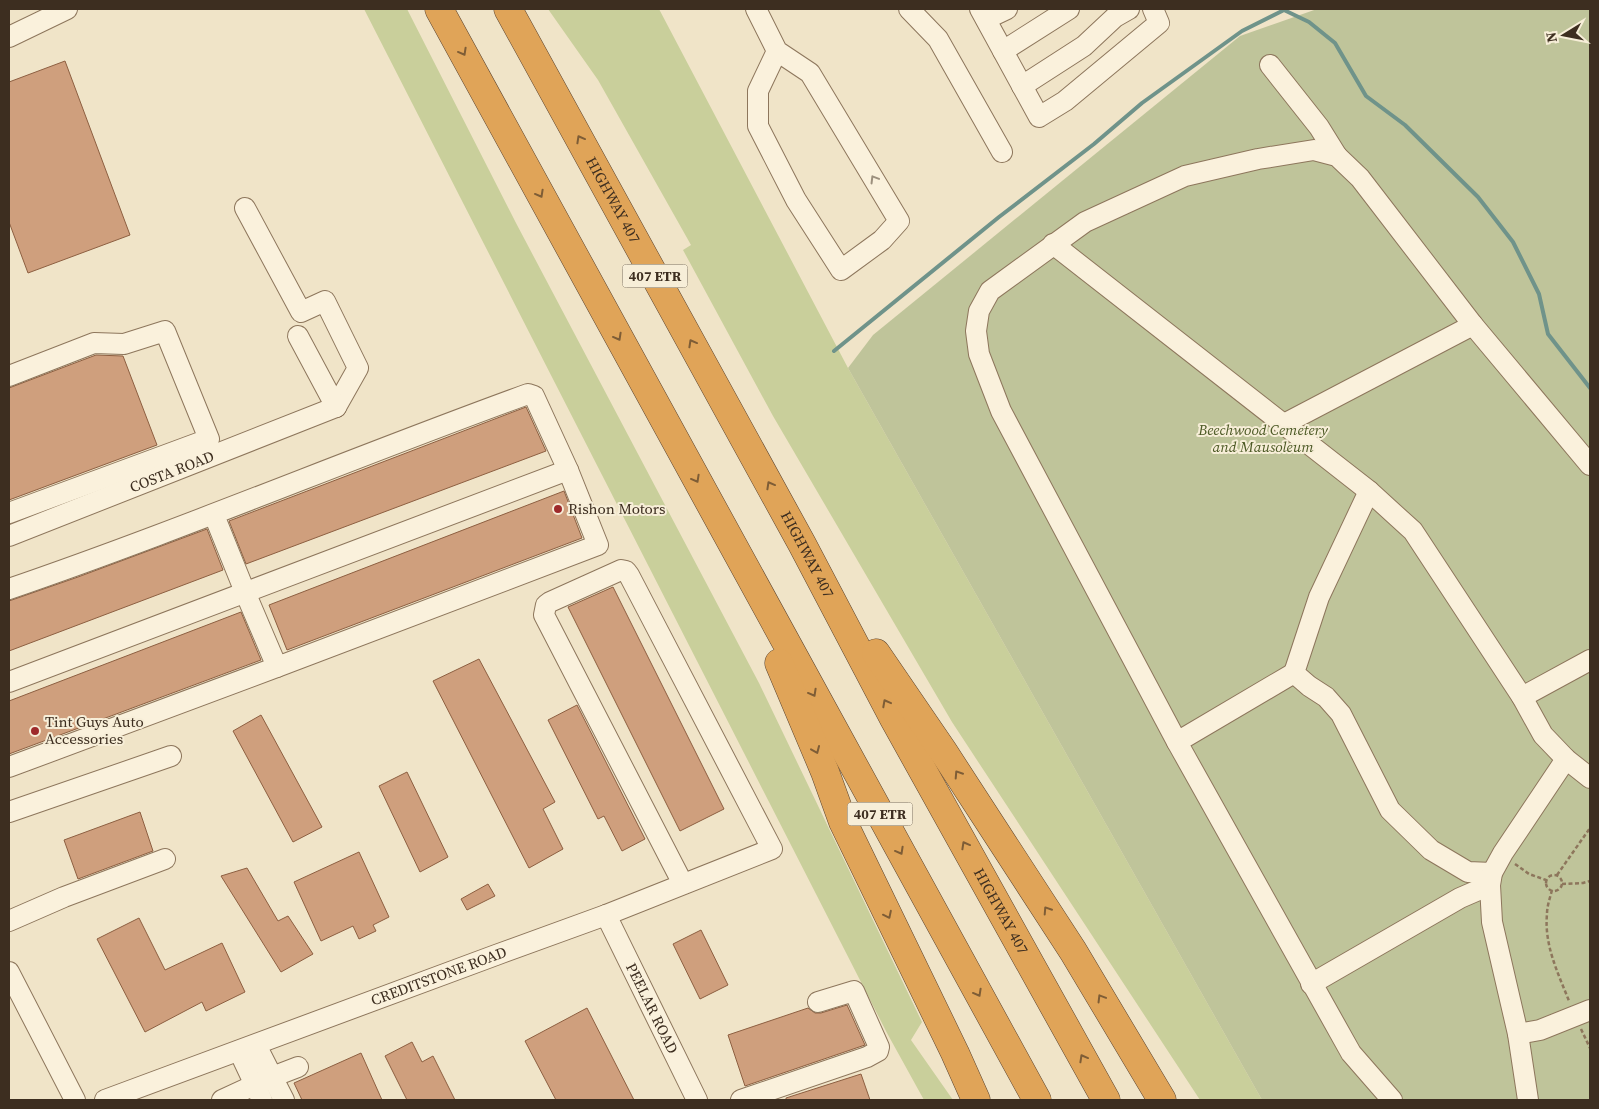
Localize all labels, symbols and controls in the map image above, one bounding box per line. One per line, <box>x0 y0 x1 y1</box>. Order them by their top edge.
north arrow <box>1539 10 1589 60</box>
text: N <box>1540 30 1562 44</box>
one-way arrow <box>456 46 466 55</box>
one-way arrow <box>576 136 586 145</box>
street label: HIGHWAY 407 <box>581 153 646 247</box>
one-way arrow <box>870 176 880 185</box>
one-way arrow <box>534 189 544 198</box>
road number: 407 ETR <box>622 264 688 288</box>
one-way arrow <box>612 331 622 340</box>
one-way arrow <box>688 339 698 348</box>
park label: Beechwood Cemetery and Mausoleum <box>1197 419 1329 457</box>
street label: COSTA ROAD <box>126 445 217 497</box>
one-way arrow <box>690 474 700 483</box>
one-way arrow <box>766 482 776 491</box>
place label: Rishon Motors <box>568 498 666 519</box>
marker: Rishon Motors <box>552 503 564 515</box>
street label: HIGHWAY 407 <box>776 507 839 601</box>
one-way arrow <box>807 688 817 697</box>
one-way arrow <box>882 699 892 708</box>
place label: Tint Guys Auto Accessories <box>45 711 144 749</box>
marker: Tint Guys Auto Accessories <box>29 725 41 737</box>
one-way arrow <box>810 745 820 754</box>
one-way arrow <box>955 770 964 780</box>
road number: 407 ETR <box>848 802 912 826</box>
one-way arrow <box>961 841 971 850</box>
one-way arrow <box>894 845 904 854</box>
street label: HIGHWAY 407 <box>969 864 1034 958</box>
one-way arrow <box>1043 906 1053 915</box>
one-way arrow <box>882 910 892 919</box>
street label: CREDITSTONE ROAD <box>368 941 509 1011</box>
street label: PEELAR ROAD <box>621 959 684 1057</box>
one-way arrow <box>972 988 982 997</box>
one-way arrow <box>1098 995 1108 1004</box>
one-way arrow <box>1079 1054 1089 1063</box>

